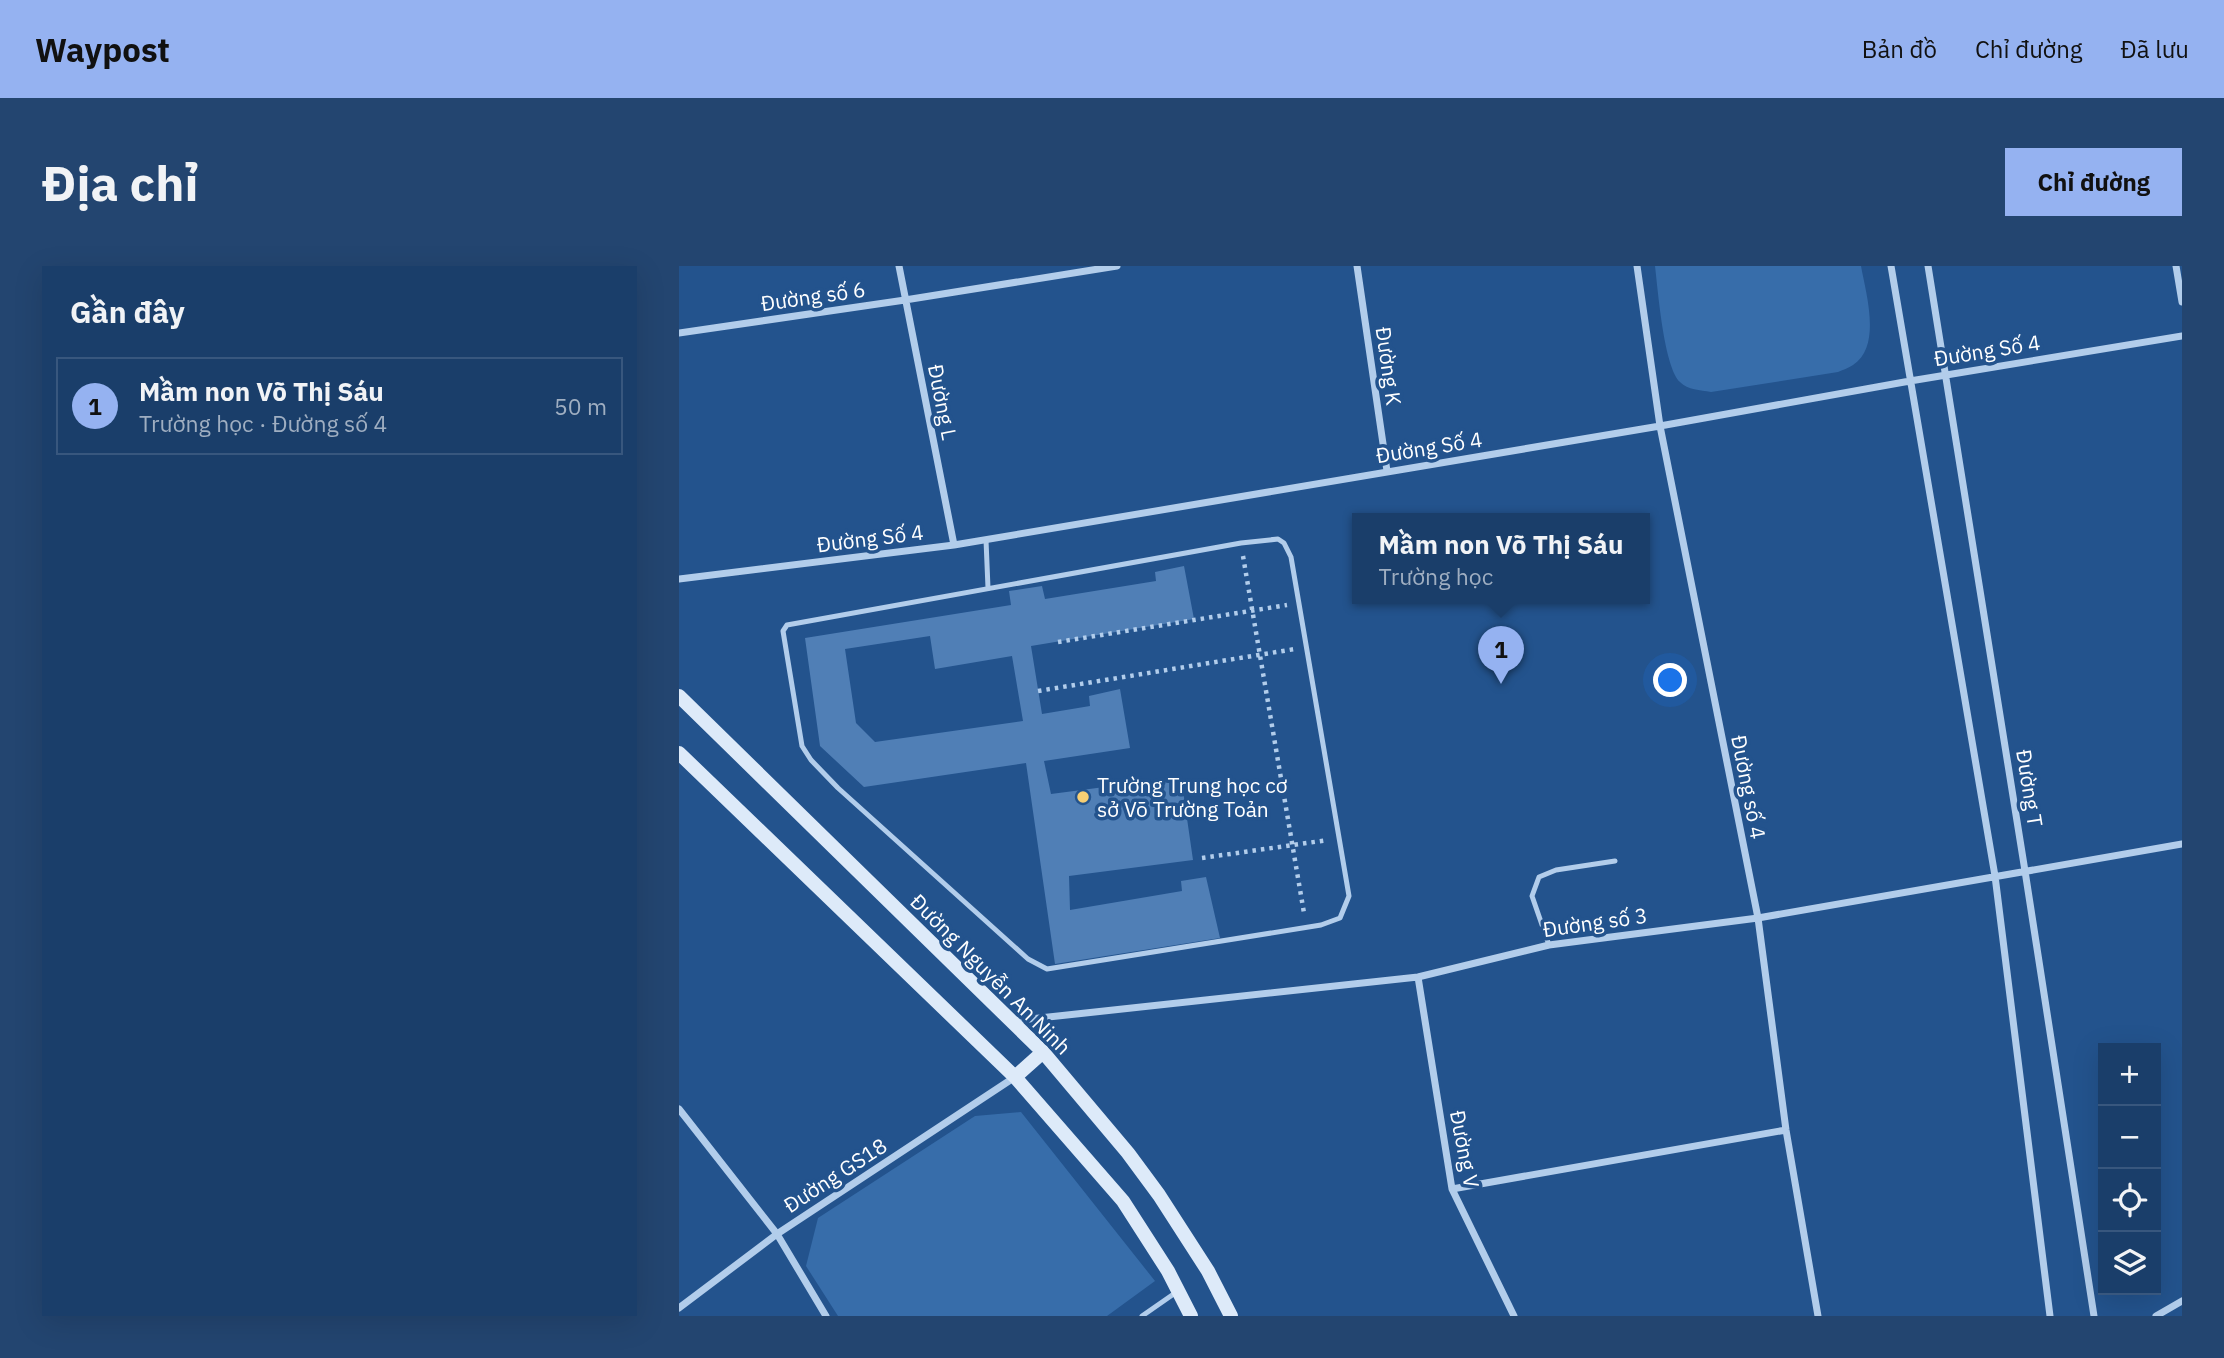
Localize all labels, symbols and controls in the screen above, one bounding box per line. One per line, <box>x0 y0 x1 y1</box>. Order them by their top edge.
text: Waypost <box>35 28 170 71</box>
text: Bản đồ <box>1862 33 1937 65</box>
text: Chỉ đường <box>1975 33 2083 65</box>
text: Đã lưu <box>2121 33 2189 65</box>
button: Chỉ đường <box>2005 148 2182 216</box>
text: Địa chỉ <box>42 151 198 214</box>
street label: Đường số 6 <box>759 275 867 317</box>
text: Gần đây <box>70 292 185 331</box>
street label: Đường K <box>1370 325 1408 407</box>
street label: Đường Số 4 <box>1932 328 2042 372</box>
street label: Đường L <box>922 362 964 442</box>
text: Mầm non Võ Thị Sáu <box>139 374 384 408</box>
text: 1 <box>88 391 102 421</box>
text: 50 m <box>554 391 607 421</box>
text: Trường học · Đường số 4 <box>139 408 387 438</box>
street label: Đường Số 4 <box>1374 425 1484 469</box>
popup <box>1352 513 1650 604</box>
street label: Đường Số 4 <box>815 518 925 558</box>
text: Mầm non Võ Thị Sáu <box>1379 527 1623 561</box>
text: Trường học <box>1379 561 1493 591</box>
pin: 1 <box>1478 626 1524 684</box>
your location <box>1653 663 1687 697</box>
street label: Đường số 4 <box>1725 733 1773 841</box>
street label: Đường T <box>2010 747 2050 829</box>
place label: Trường Trung học cơ sở Võ Trường Toản <box>1097 771 1288 823</box>
marker: Trường Trung học cơ sở Võ Trường Toản <box>1075 789 1091 805</box>
street label: Đường Nguyễn An Ninh <box>904 887 1078 1061</box>
street label: Đường số 3 <box>1541 901 1649 943</box>
map controls <box>2098 1043 2161 1295</box>
button: + <box>2098 1043 2161 1106</box>
button: − <box>2098 1106 2161 1169</box>
street label: Đường V <box>1444 1108 1486 1190</box>
street label: Đường GS18 <box>778 1131 892 1219</box>
button: locate <box>2098 1169 2161 1232</box>
button: layers <box>2098 1232 2161 1295</box>

